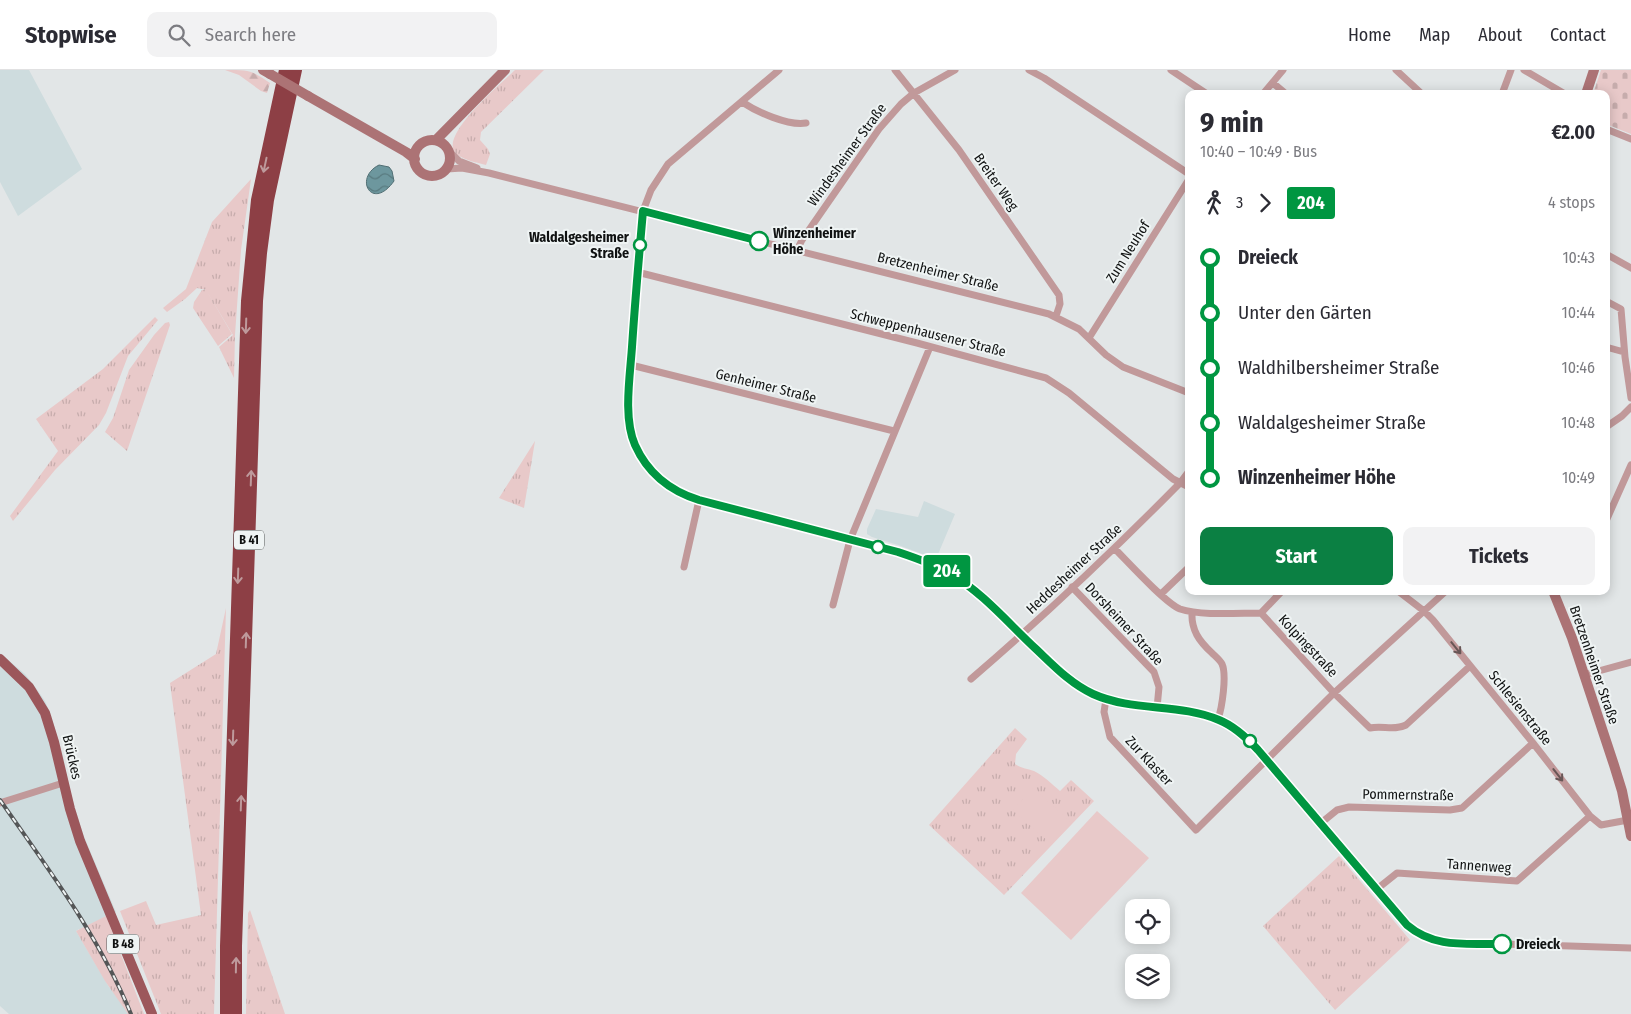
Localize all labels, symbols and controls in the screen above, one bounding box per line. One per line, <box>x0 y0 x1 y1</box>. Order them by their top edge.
search box <box>147 12 497 57</box>
text: Stopwise <box>25 21 117 49</box>
icon: search <box>165 21 193 49</box>
text: Search here <box>205 23 296 46</box>
text: Home <box>1348 24 1391 46</box>
text: Map <box>1419 24 1450 46</box>
text: About <box>1478 24 1522 46</box>
text: Contact <box>1550 24 1606 46</box>
street label: Windesheimer Straße <box>804 100 890 210</box>
text: 9 min <box>1200 106 1264 139</box>
text: €2.00 <box>1551 121 1595 144</box>
text: 10:40 – 10:49 · Bus <box>1200 142 1317 161</box>
street label: Breiter Weg <box>970 150 1022 214</box>
one-way arrow <box>259 156 269 172</box>
icon: walk <box>1200 189 1228 217</box>
icon: forward <box>1251 189 1279 217</box>
text: 204 <box>1297 192 1325 214</box>
text: 3 <box>1236 193 1243 212</box>
text: 4 stops <box>1548 193 1595 212</box>
street label: Zum Neuhof <box>1102 217 1155 286</box>
place label: Winzenheimer Höhe <box>773 225 857 258</box>
place label: Waldalgesheimer Straße <box>529 229 630 262</box>
marker: Winzenheimer Höhe <box>749 231 769 251</box>
marker: Waldalgesheimer Straße <box>633 238 647 252</box>
text: Dreieck <box>1238 246 1298 269</box>
text: 10:43 <box>1562 248 1595 267</box>
street label: Bretzenheimer Straße <box>876 249 1000 295</box>
text: Unter den Gärten <box>1238 301 1372 324</box>
text: 10:44 <box>1562 303 1595 322</box>
street label: Schweppenhausener Straße <box>848 305 1008 361</box>
one-way arrow <box>241 318 250 334</box>
text: Waldhilbersheimer Straße <box>1238 356 1440 379</box>
text: 10:46 <box>1561 358 1595 377</box>
street label: Genheimer Straße <box>714 365 818 407</box>
text: Waldalgesheimer Straße <box>1238 411 1426 434</box>
text: 10:48 <box>1561 413 1595 432</box>
text: Winzenheimer Höhe <box>1238 466 1396 489</box>
text: 10:49 <box>1562 468 1595 487</box>
one-way arrow <box>246 470 256 486</box>
street label: Heddesheimer Straße <box>1023 520 1125 618</box>
button: Start <box>1200 527 1393 585</box>
button: Tickets <box>1403 527 1595 585</box>
road number: B 41 <box>234 530 264 550</box>
unlabelled marker <box>871 540 885 554</box>
line badge: 204 <box>918 555 976 587</box>
text: 204 <box>933 560 961 582</box>
one-way arrow <box>233 568 242 584</box>
street label: Dorsheimer Straße <box>1081 579 1167 669</box>
street label: Bretzenheimer Straße <box>1566 603 1622 727</box>
street label: Kolpingstraße <box>1275 611 1341 681</box>
one-way arrow <box>241 633 251 649</box>
one-way arrow <box>1450 641 1461 654</box>
street label: Schlesienstraße <box>1485 667 1555 749</box>
one-way arrow <box>228 730 237 746</box>
street label: Brückes <box>59 733 85 781</box>
street label: Zur Klaster <box>1122 733 1176 789</box>
unlabelled marker <box>1243 734 1257 748</box>
one-way arrow <box>1552 768 1563 781</box>
street label: Pommernstraße <box>1362 786 1454 804</box>
one-way arrow <box>236 795 246 812</box>
street label: Tannenweg <box>1446 855 1512 877</box>
map controls <box>1125 899 1170 999</box>
button: locate <box>1125 899 1170 944</box>
road number: B 48 <box>107 934 139 954</box>
marker: Dreieck <box>1492 934 1512 954</box>
place label: Dreieck <box>1516 936 1561 953</box>
button: layers <box>1125 954 1170 999</box>
one-way arrow <box>231 958 241 974</box>

